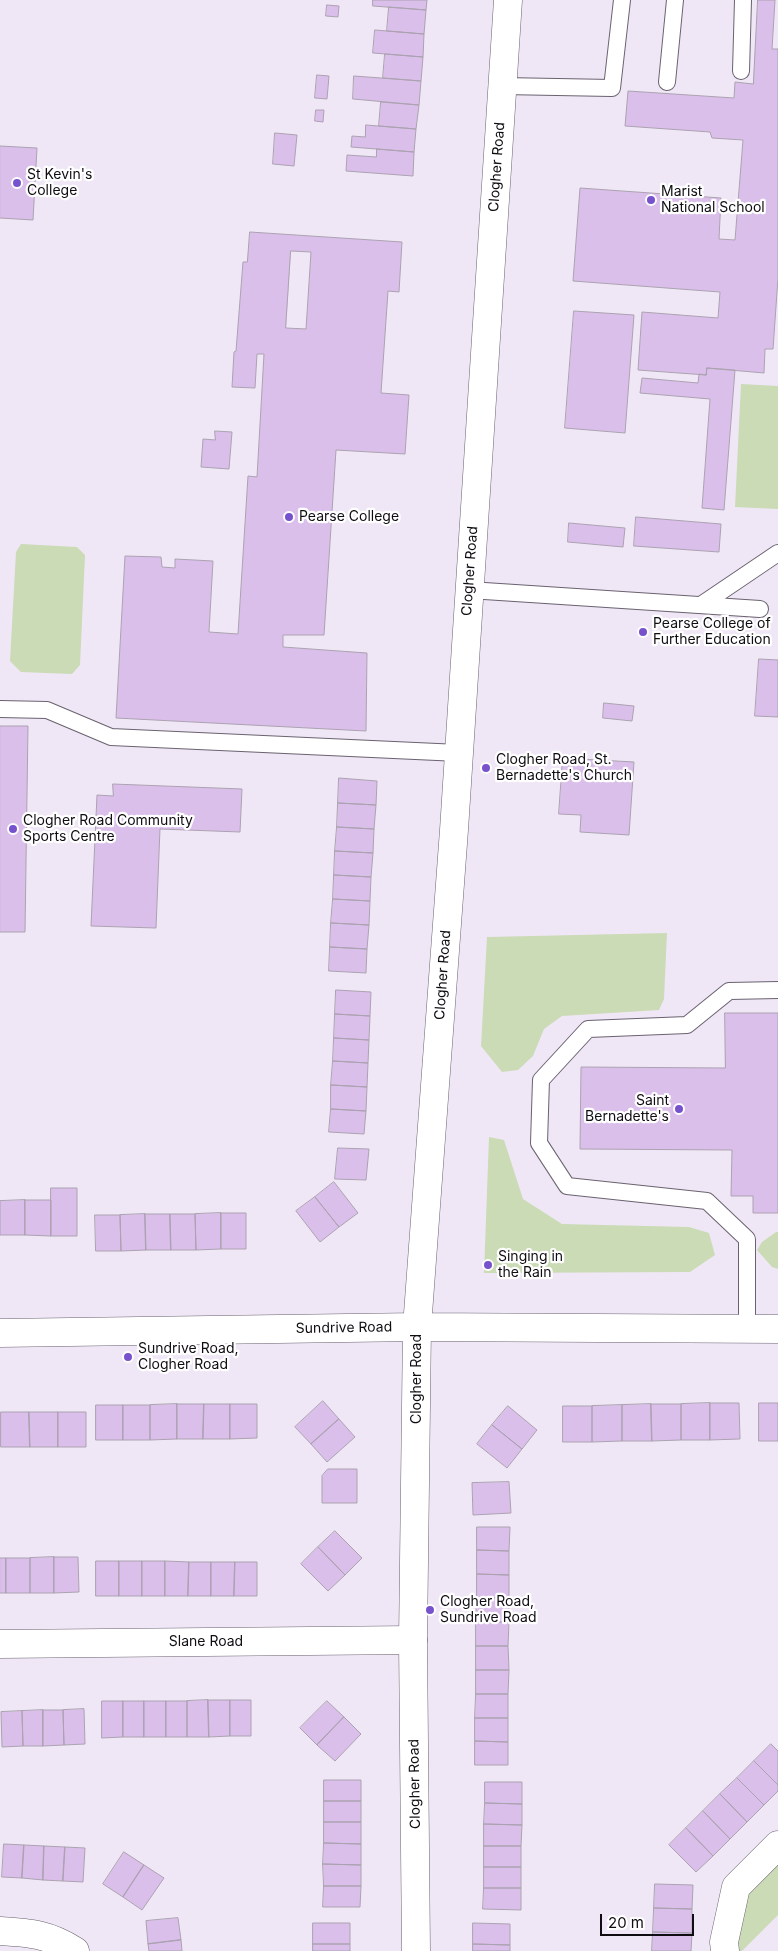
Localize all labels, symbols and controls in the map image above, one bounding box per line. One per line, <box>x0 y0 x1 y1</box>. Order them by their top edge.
street label: Clogher Road <box>485 122 509 212</box>
place label: St Kevin's College <box>27 167 92 200</box>
marker: St Kevin's College <box>11 177 23 189</box>
place label: Marist National School <box>661 184 765 216</box>
marker: Marist National School <box>645 194 657 206</box>
place label: Pearse College <box>299 509 399 525</box>
marker: Pearse College <box>283 511 295 523</box>
street label: Clogher Road <box>458 526 482 616</box>
place label: Pearse College of Further Education <box>653 616 771 648</box>
marker: Pearse College of Further Education <box>637 626 649 638</box>
place label: Clogher Road, St. Bernadette's Church <box>496 752 632 784</box>
marker: Clogher Road, St. Bernadette's Church <box>480 762 492 774</box>
place label: Clogher Road Community Sports Centre <box>23 813 193 846</box>
marker: Clogher Road Community Sports Centre <box>7 823 19 835</box>
street label: Clogher Road <box>431 930 455 1020</box>
place label: Saint Bernadette's <box>585 1093 669 1126</box>
marker: Saint Bernadette's <box>673 1103 685 1115</box>
place label: Singing in the Rain <box>498 1249 563 1282</box>
marker: Singing in the Rain <box>482 1259 494 1271</box>
street label: Sundrive Road <box>296 1319 392 1337</box>
street label: Clogher Road <box>409 1334 425 1424</box>
place label: Sundrive Road, Clogher Road <box>138 1341 238 1374</box>
marker: Sundrive Road, Clogher Road <box>122 1351 134 1363</box>
place label: Clogher Road, Sundrive Road <box>440 1594 536 1626</box>
marker: Clogher Road, Sundrive Road <box>424 1604 436 1616</box>
street label: Slane Road <box>169 1634 243 1650</box>
street label: Clogher Road <box>406 1739 424 1829</box>
scale bar <box>603 1904 697 1936</box>
text: 20 m <box>608 1913 644 1932</box>

